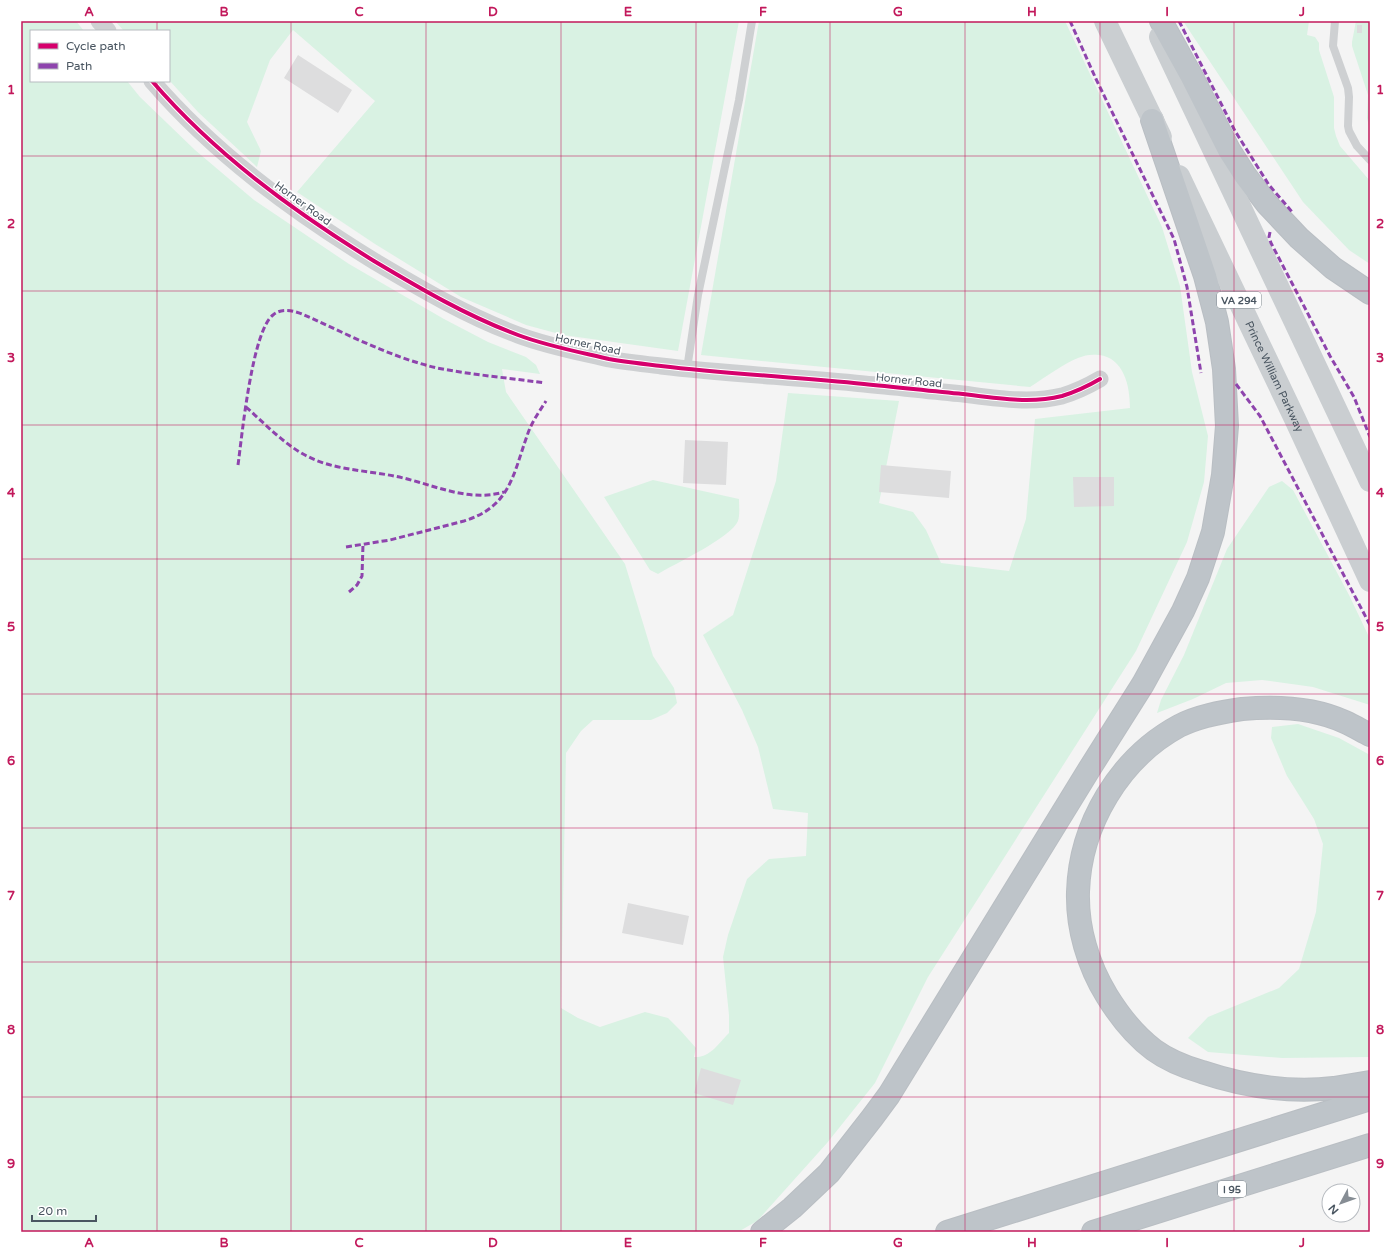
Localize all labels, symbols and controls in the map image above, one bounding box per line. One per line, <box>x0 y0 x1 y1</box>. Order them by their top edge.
text: A <box>84 4 94 20</box>
text: B <box>219 4 229 20</box>
text: C <box>354 4 364 20</box>
text: D <box>488 4 498 20</box>
text: E <box>624 4 632 20</box>
text: F <box>759 4 767 20</box>
text: G <box>893 4 903 20</box>
text: H <box>1027 4 1037 20</box>
text: I <box>1165 4 1169 20</box>
text: J <box>1298 4 1305 20</box>
legend <box>30 30 170 82</box>
text: Cycle path <box>66 39 125 53</box>
text: Path <box>66 59 92 73</box>
text: 1 <box>7 82 15 98</box>
text: 1 <box>1376 82 1384 98</box>
street label: Horner Road <box>272 179 334 228</box>
text: 2 <box>7 216 15 232</box>
text: 2 <box>1376 216 1384 232</box>
road number: VA 294 <box>1217 292 1261 308</box>
street label: Prince William Parkway <box>1242 319 1306 434</box>
street label: Horner Road <box>554 331 622 358</box>
text: 3 <box>7 350 15 366</box>
text: 3 <box>1376 350 1384 366</box>
street label: Horner Road <box>875 371 943 390</box>
text: 4 <box>7 485 16 501</box>
text: 4 <box>1376 485 1385 501</box>
text: 5 <box>7 619 15 635</box>
text: 5 <box>1376 619 1384 635</box>
text: 6 <box>7 753 15 769</box>
text: 6 <box>1376 753 1384 769</box>
text: 7 <box>7 888 15 904</box>
text: 7 <box>1376 888 1384 904</box>
text: 8 <box>7 1022 15 1038</box>
text: 8 <box>1376 1022 1384 1038</box>
text: 9 <box>7 1156 15 1172</box>
text: 9 <box>1376 1156 1384 1172</box>
road number: I 95 <box>1218 1181 1246 1197</box>
north arrow <box>1321 1183 1361 1223</box>
scale bar <box>32 1197 96 1223</box>
text: N <box>1326 1202 1342 1217</box>
text: 20 m <box>38 1204 67 1218</box>
text: A <box>84 1235 94 1251</box>
text: B <box>219 1235 229 1251</box>
text: C <box>354 1235 364 1251</box>
text: D <box>488 1235 498 1251</box>
text: E <box>624 1235 632 1251</box>
text: F <box>759 1235 767 1251</box>
text: G <box>893 1235 903 1251</box>
text: H <box>1027 1235 1037 1251</box>
text: I <box>1165 1235 1169 1251</box>
text: J <box>1298 1235 1305 1251</box>

